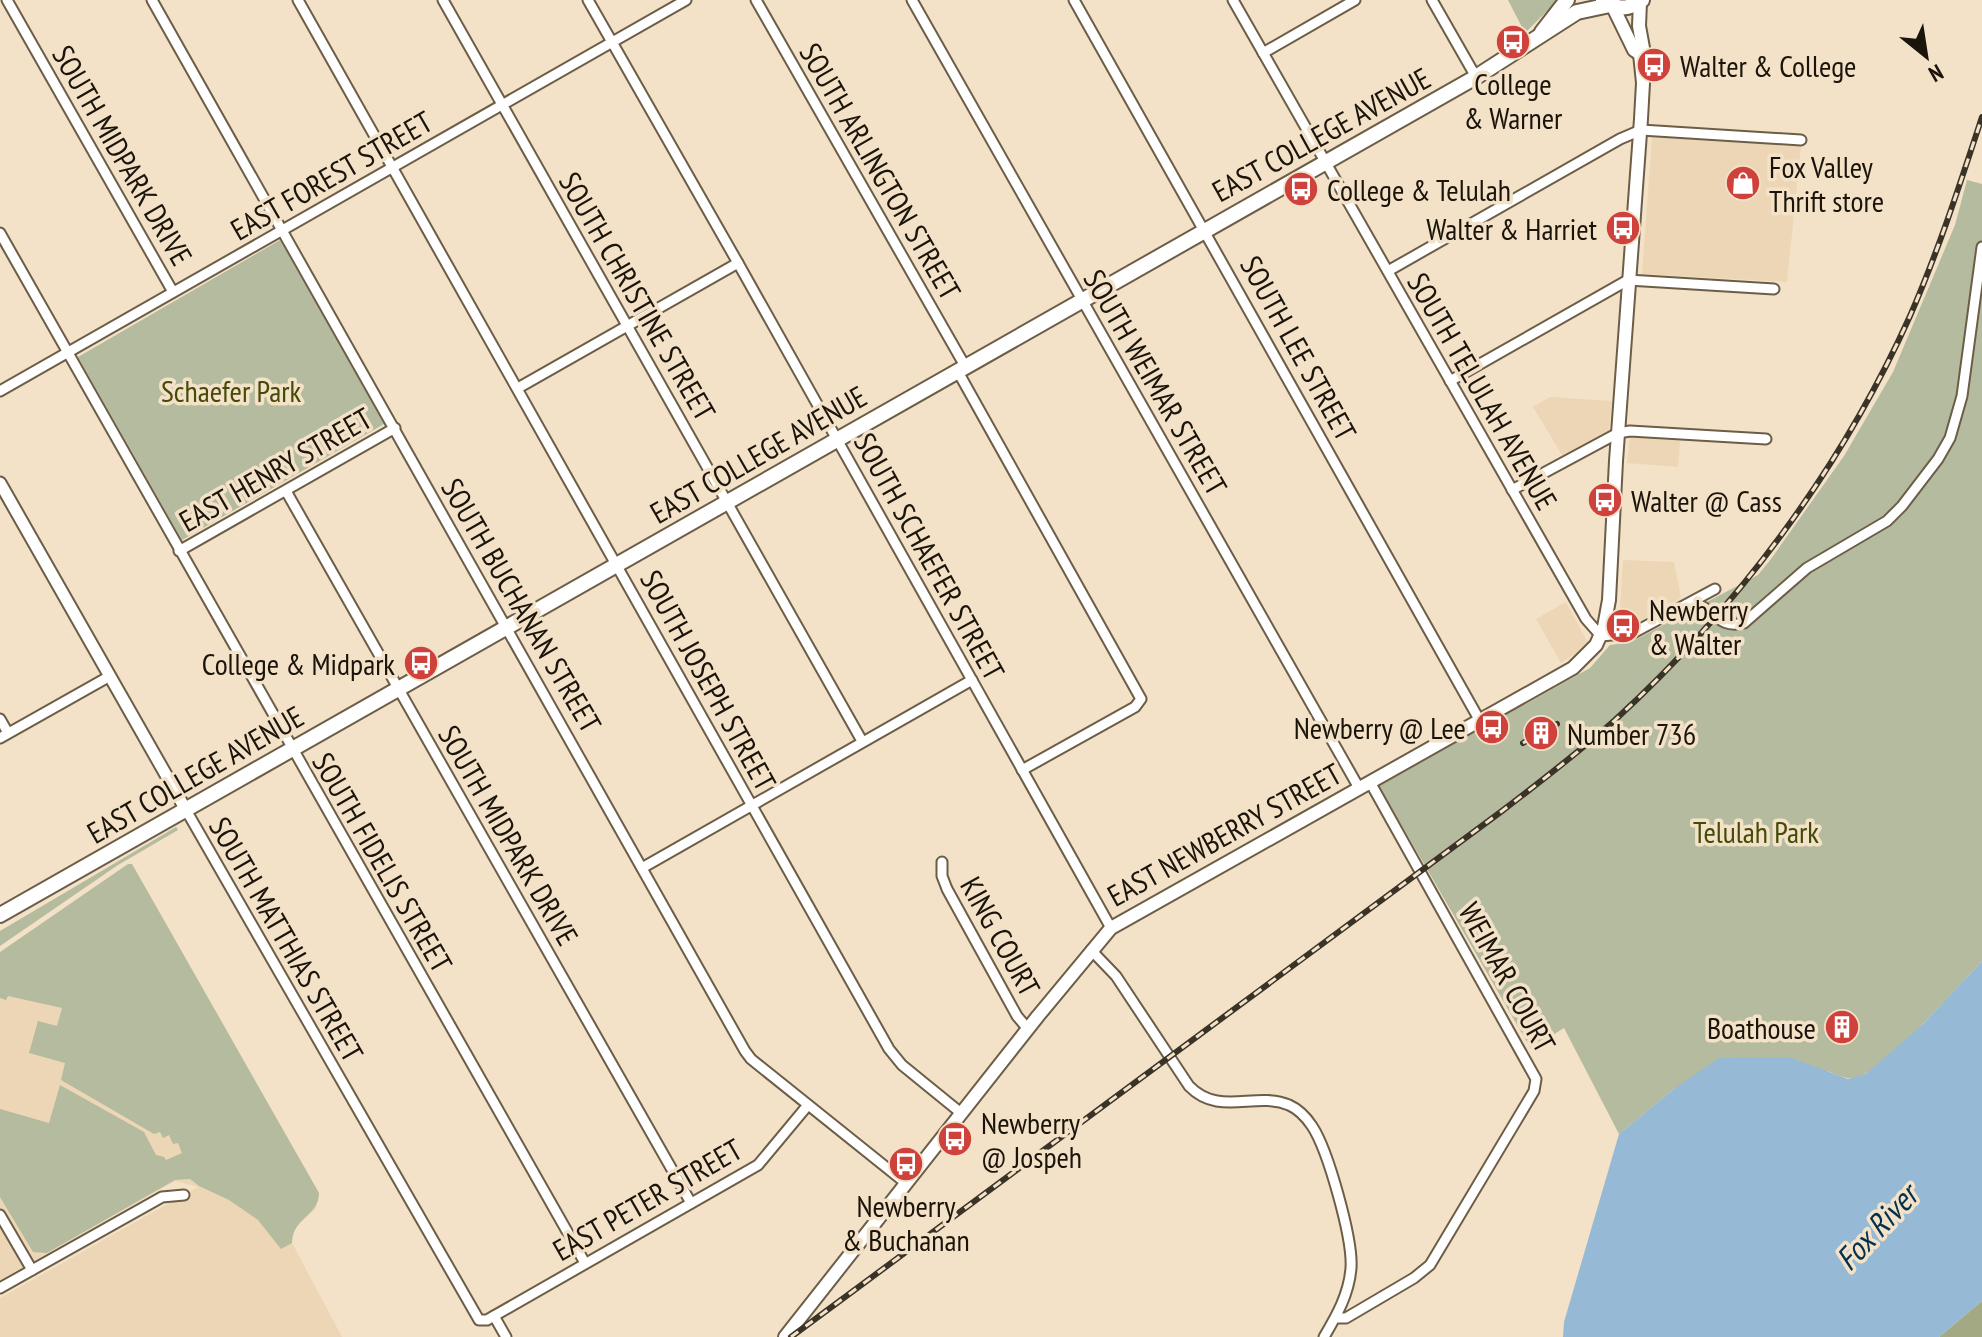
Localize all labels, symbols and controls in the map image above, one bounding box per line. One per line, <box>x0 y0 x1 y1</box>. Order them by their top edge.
north arrow <box>1886 16 1966 96</box>
bus stop icon: College & Warner <box>1494 23 1532 61</box>
street label: SOUTH ARLINGTON STREET <box>792 36 970 306</box>
street label: SOUTH MIDPARK DRIVE <box>44 38 202 272</box>
bus stop icon: Walter & College <box>1635 46 1673 84</box>
place label: Walter & College <box>1680 46 1857 85</box>
street label: EAST COLLEGE AVENUE <box>1205 58 1437 210</box>
text: N <box>1924 58 1948 88</box>
place label: College & Warner <box>1464 64 1563 137</box>
street label: EAST FOREST STREET <box>223 102 439 248</box>
place label: Fox Valley Thrift store <box>1769 147 1884 220</box>
shop icon: Fox Valley Thrift store <box>1724 164 1762 202</box>
street label: SOUTH CHRISTINE STREET <box>551 165 725 427</box>
bus stop icon: College & Telulah <box>1282 170 1320 208</box>
place label: College & Telulah <box>1327 170 1511 209</box>
place label: Walter & Harriet <box>1426 209 1598 248</box>
bus stop icon: Walter & Harriet <box>1604 209 1642 247</box>
street label: SOUTH LEE STREET <box>1232 249 1366 447</box>
street label: SOUTH WEIMAR STREET <box>1076 262 1236 502</box>
street label: SOUTH TELULAH AVENUE <box>1399 266 1567 516</box>
park label: Schaefer Park <box>161 371 301 410</box>
street label: EAST COLLEGE AVENUE <box>643 376 873 532</box>
street label: EAST HENRY STREET <box>172 398 378 540</box>
street label: SOUTH SCHAEFER STREET <box>846 426 1014 686</box>
street label: SOUTH BUCHANAN STREET <box>433 471 611 739</box>
bus stop icon: Walter @ Cass <box>1586 481 1624 519</box>
place label: Walter @ Cass <box>1631 481 1782 520</box>
street label: SOUTH JOSEPH STREET <box>632 563 786 797</box>
place label: Newberry & Walter <box>1649 590 1749 663</box>
bus stop icon: Newberry & Walter <box>1604 607 1642 645</box>
place label: College & Midpark <box>202 644 395 683</box>
bus stop icon: College & Midpark <box>402 644 440 682</box>
street label: EAST COLLEGE AVENUE <box>80 696 310 852</box>
place label: Newberry @ Lee <box>1294 708 1466 747</box>
bus stop icon: Newberry @ Lee <box>1473 708 1511 746</box>
building icon: Number 736 <box>1522 714 1560 752</box>
place label: Number 736 <box>1567 714 1696 753</box>
street label: SOUTH MIDPARK DRIVE <box>430 718 588 952</box>
street label: SOUTH FIDELIS STREET <box>304 745 462 979</box>
street label: EAST NEWBERRY STREET <box>1100 754 1348 914</box>
street label: SOUTH MATTHIAS STREET <box>201 810 373 1068</box>
park label: Telulah Park <box>1693 812 1819 851</box>
street label: KING COURT <box>952 869 1050 1003</box>
street label: WEIMAR COURT <box>1451 895 1565 1059</box>
place label: Boathouse <box>1707 1008 1816 1047</box>
building icon: Boathouse <box>1823 1008 1861 1046</box>
place label: Newberry @ Jospeh <box>981 1103 1082 1176</box>
bus stop icon: Newberry @ Jospeh <box>936 1120 974 1158</box>
street label: EAST PETER STREET <box>545 1129 749 1269</box>
bus stop icon: Newberry & Buchanan <box>887 1145 925 1183</box>
water label: Fox River <box>1826 1172 1929 1279</box>
place label: Newberry & Buchanan <box>842 1186 970 1259</box>

